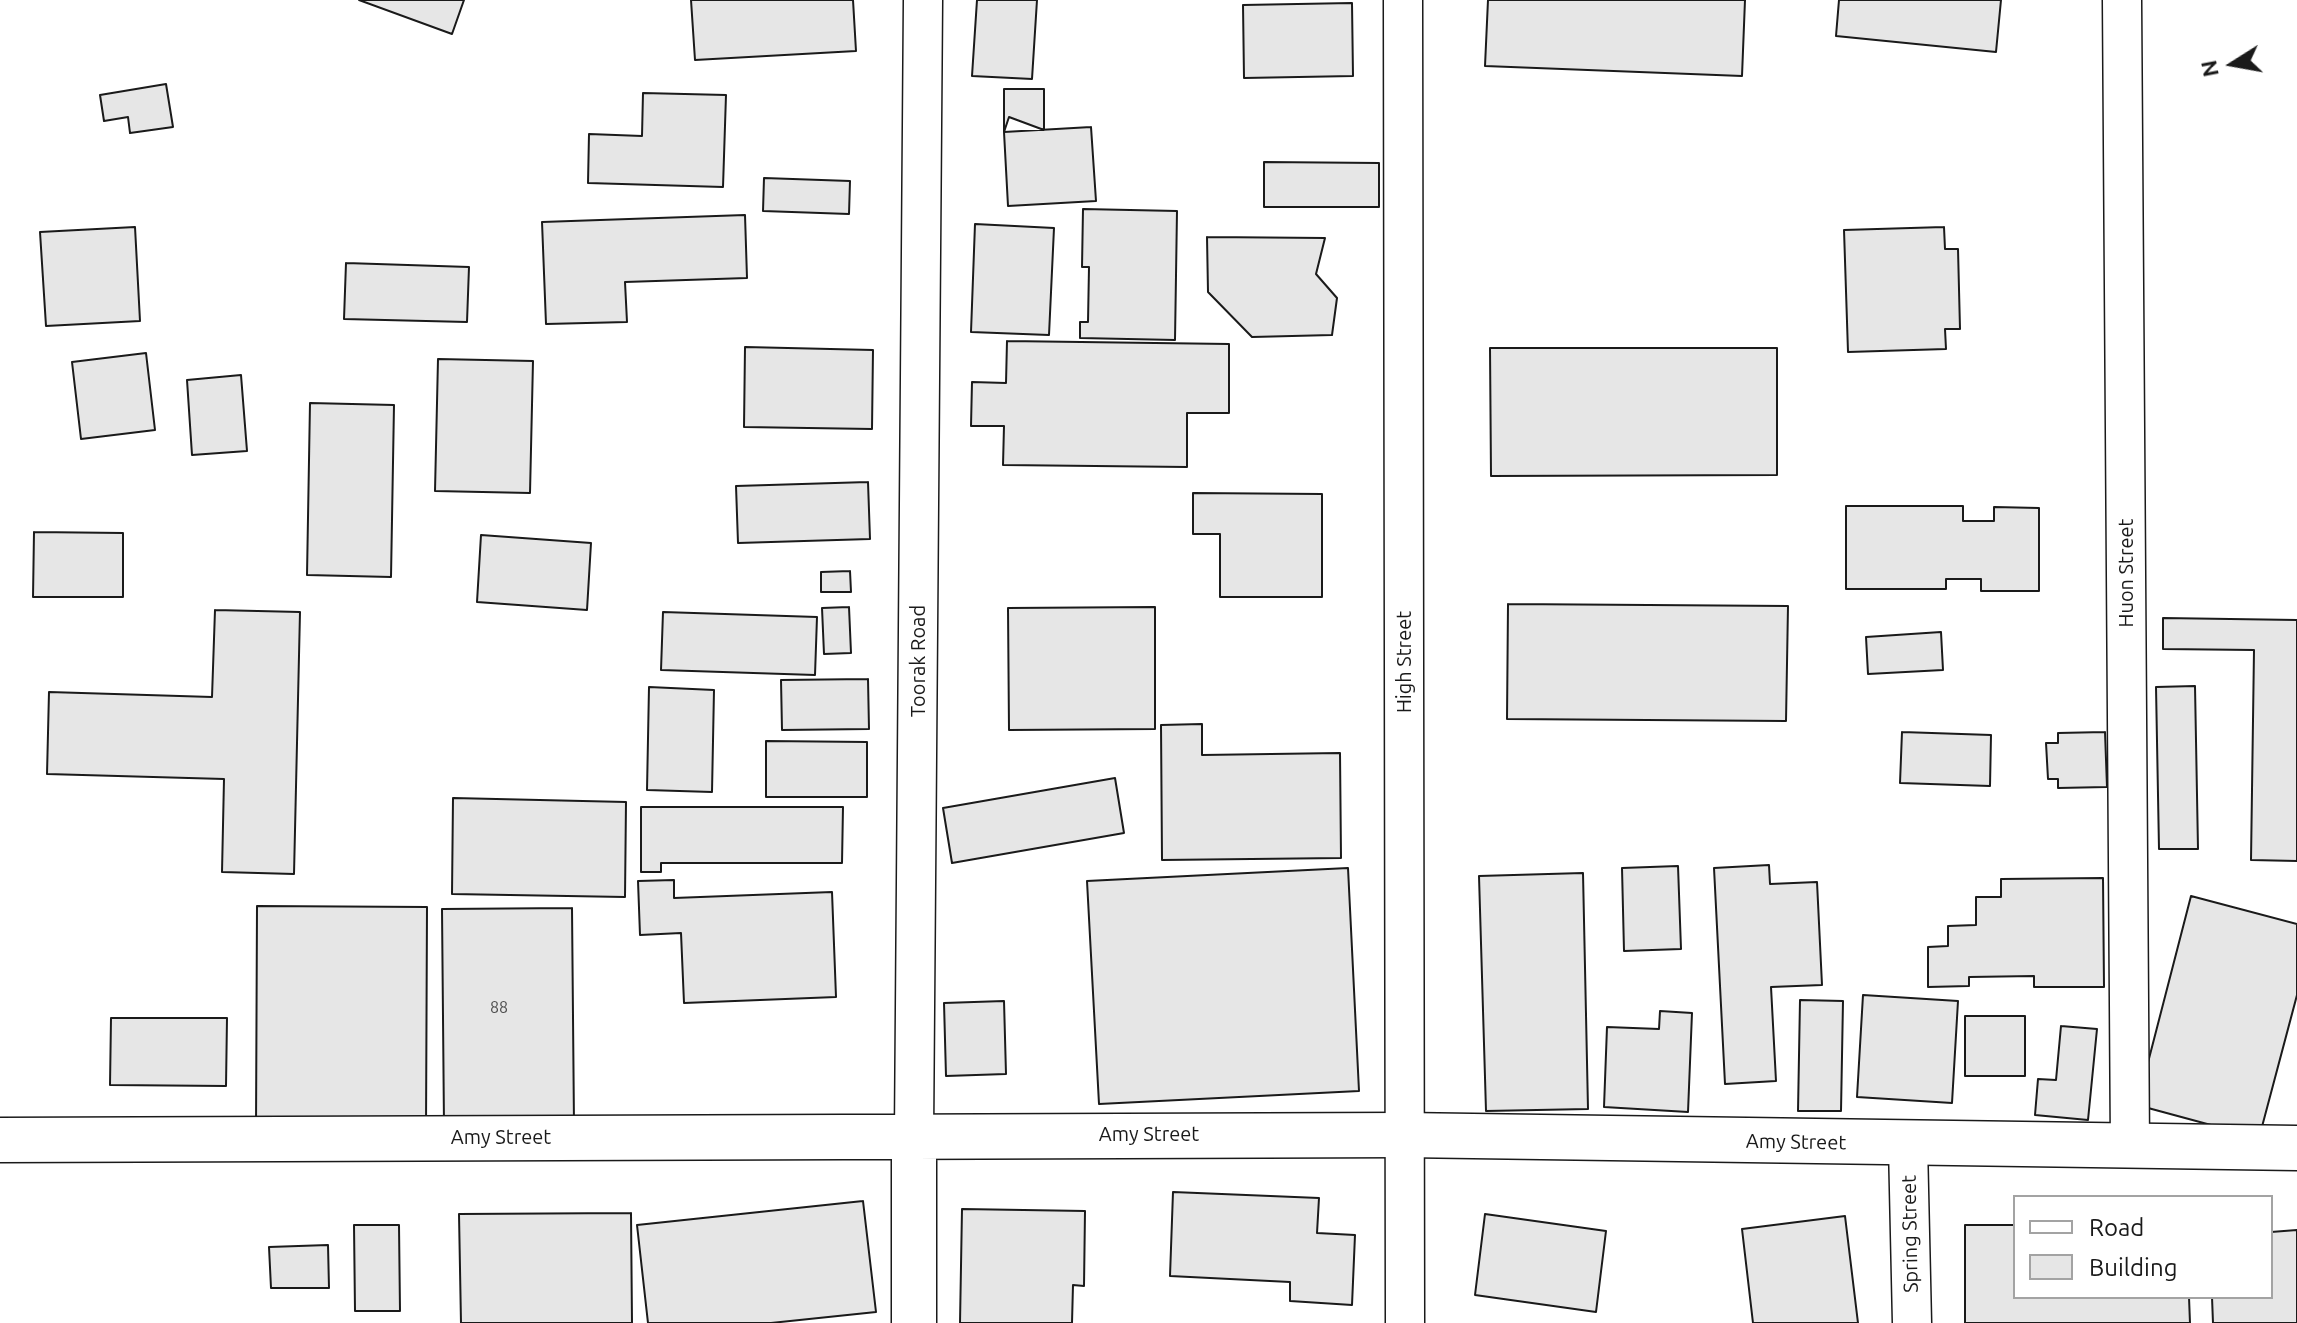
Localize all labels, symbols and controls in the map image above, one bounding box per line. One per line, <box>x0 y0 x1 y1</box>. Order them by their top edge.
north arrow <box>2193 24 2273 104</box>
text: N <box>2195 58 2223 79</box>
street label: Huon Street <box>2114 519 2138 627</box>
street label: Toorak Road <box>906 605 930 717</box>
street label: High Street <box>1392 611 1416 713</box>
house number: 88 <box>490 998 508 1018</box>
street label: Amy Street <box>1099 1122 1199 1146</box>
street label: Amy Street <box>451 1125 551 1149</box>
street label: Amy Street <box>1746 1129 1846 1155</box>
street label: Spring Street <box>1897 1175 1923 1293</box>
legend <box>2013 1195 2273 1299</box>
text: Road <box>2089 1214 2144 1241</box>
text: Building <box>2089 1254 2177 1281</box>

